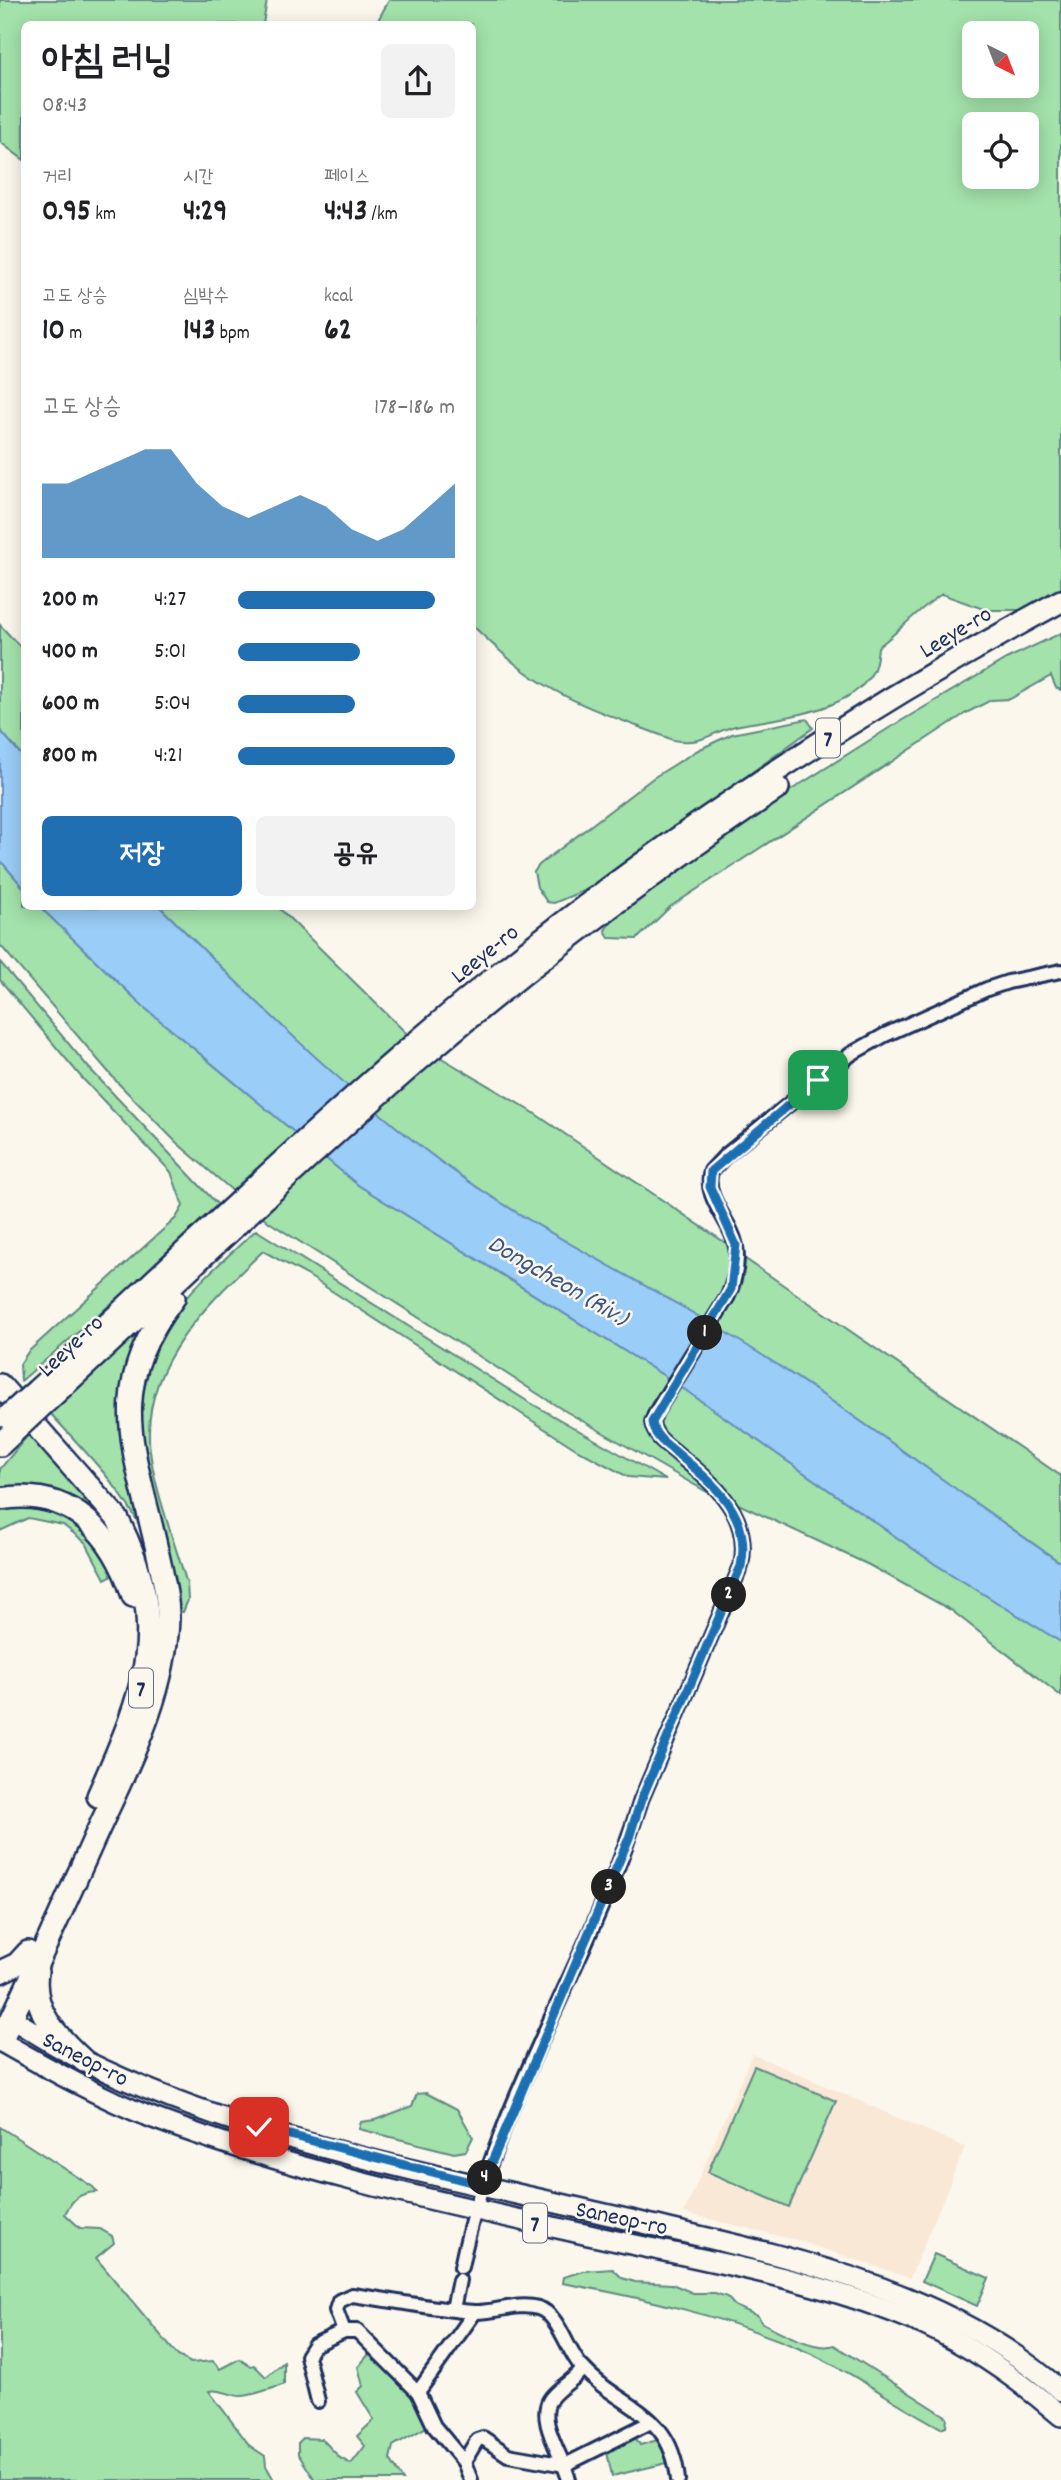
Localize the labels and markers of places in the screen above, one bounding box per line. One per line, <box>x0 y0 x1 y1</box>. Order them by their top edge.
pin <box>788 1050 848 1110</box>
pin: 1 <box>688 1316 722 1350</box>
pin: 2 <box>712 1578 746 1612</box>
pin: 3 <box>592 1870 626 1904</box>
pin <box>229 2097 289 2157</box>
pin: 4 <box>468 2160 503 2196</box>

